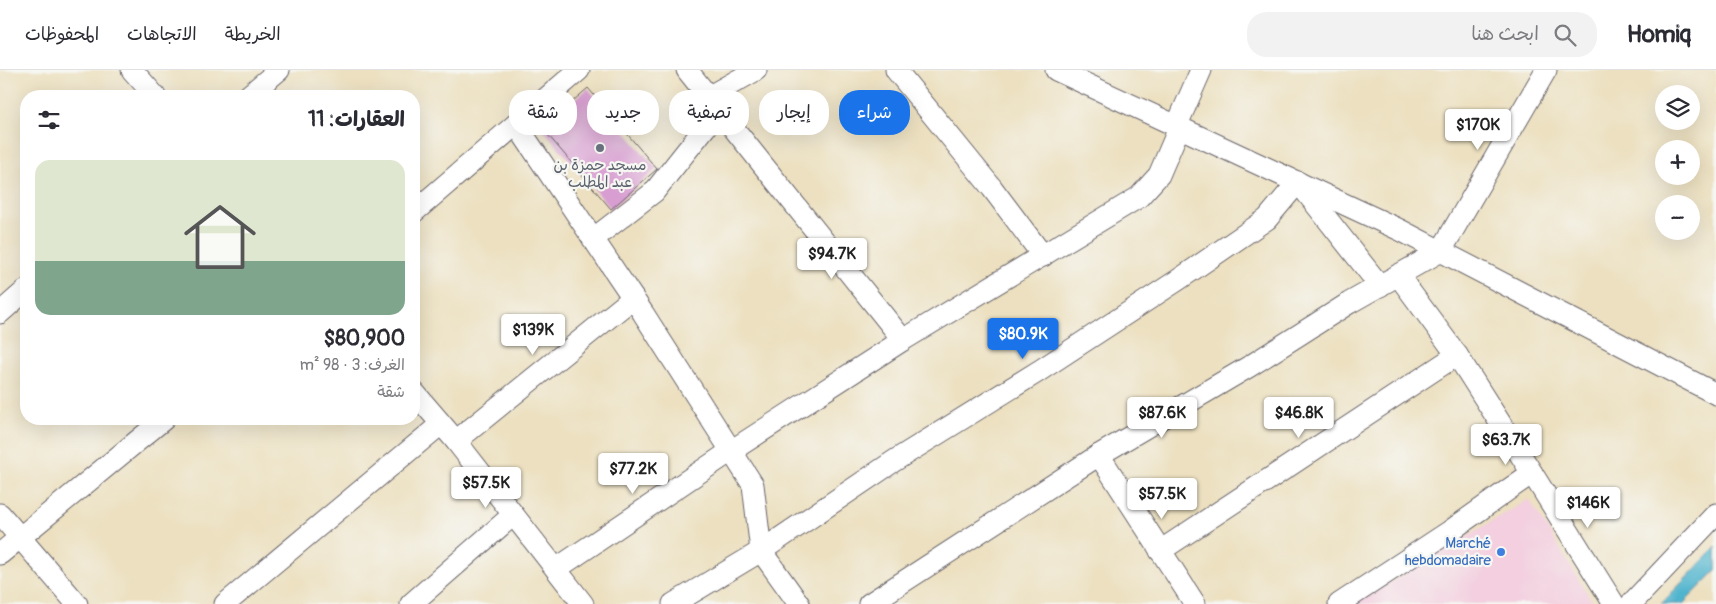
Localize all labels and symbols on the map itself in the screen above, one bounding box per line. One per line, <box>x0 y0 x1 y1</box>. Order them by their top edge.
pin: $170K <box>1443 108 1513 151</box>
marker: مسجد حمزة بن عبد المطلب <box>594 142 606 154</box>
place label: مسجد حمزة بن عبد المطلب <box>554 156 646 192</box>
pin: $94.7K <box>791 238 873 280</box>
pin: $139K <box>498 314 568 356</box>
pin: $80.9K <box>982 318 1064 360</box>
pin: $87.6K <box>1121 396 1203 439</box>
pin: $46.8K <box>1258 396 1340 439</box>
pin: $63.7K <box>1465 424 1547 466</box>
pin: $77.2K <box>592 452 674 495</box>
pin: $57.5K <box>445 466 527 509</box>
pin: $57.5K <box>1121 478 1203 520</box>
pin: $146K <box>1553 486 1623 529</box>
place label: Marché hebdomadaire <box>1405 534 1492 570</box>
marker: Marché hebdomadaire <box>1495 546 1507 558</box>

